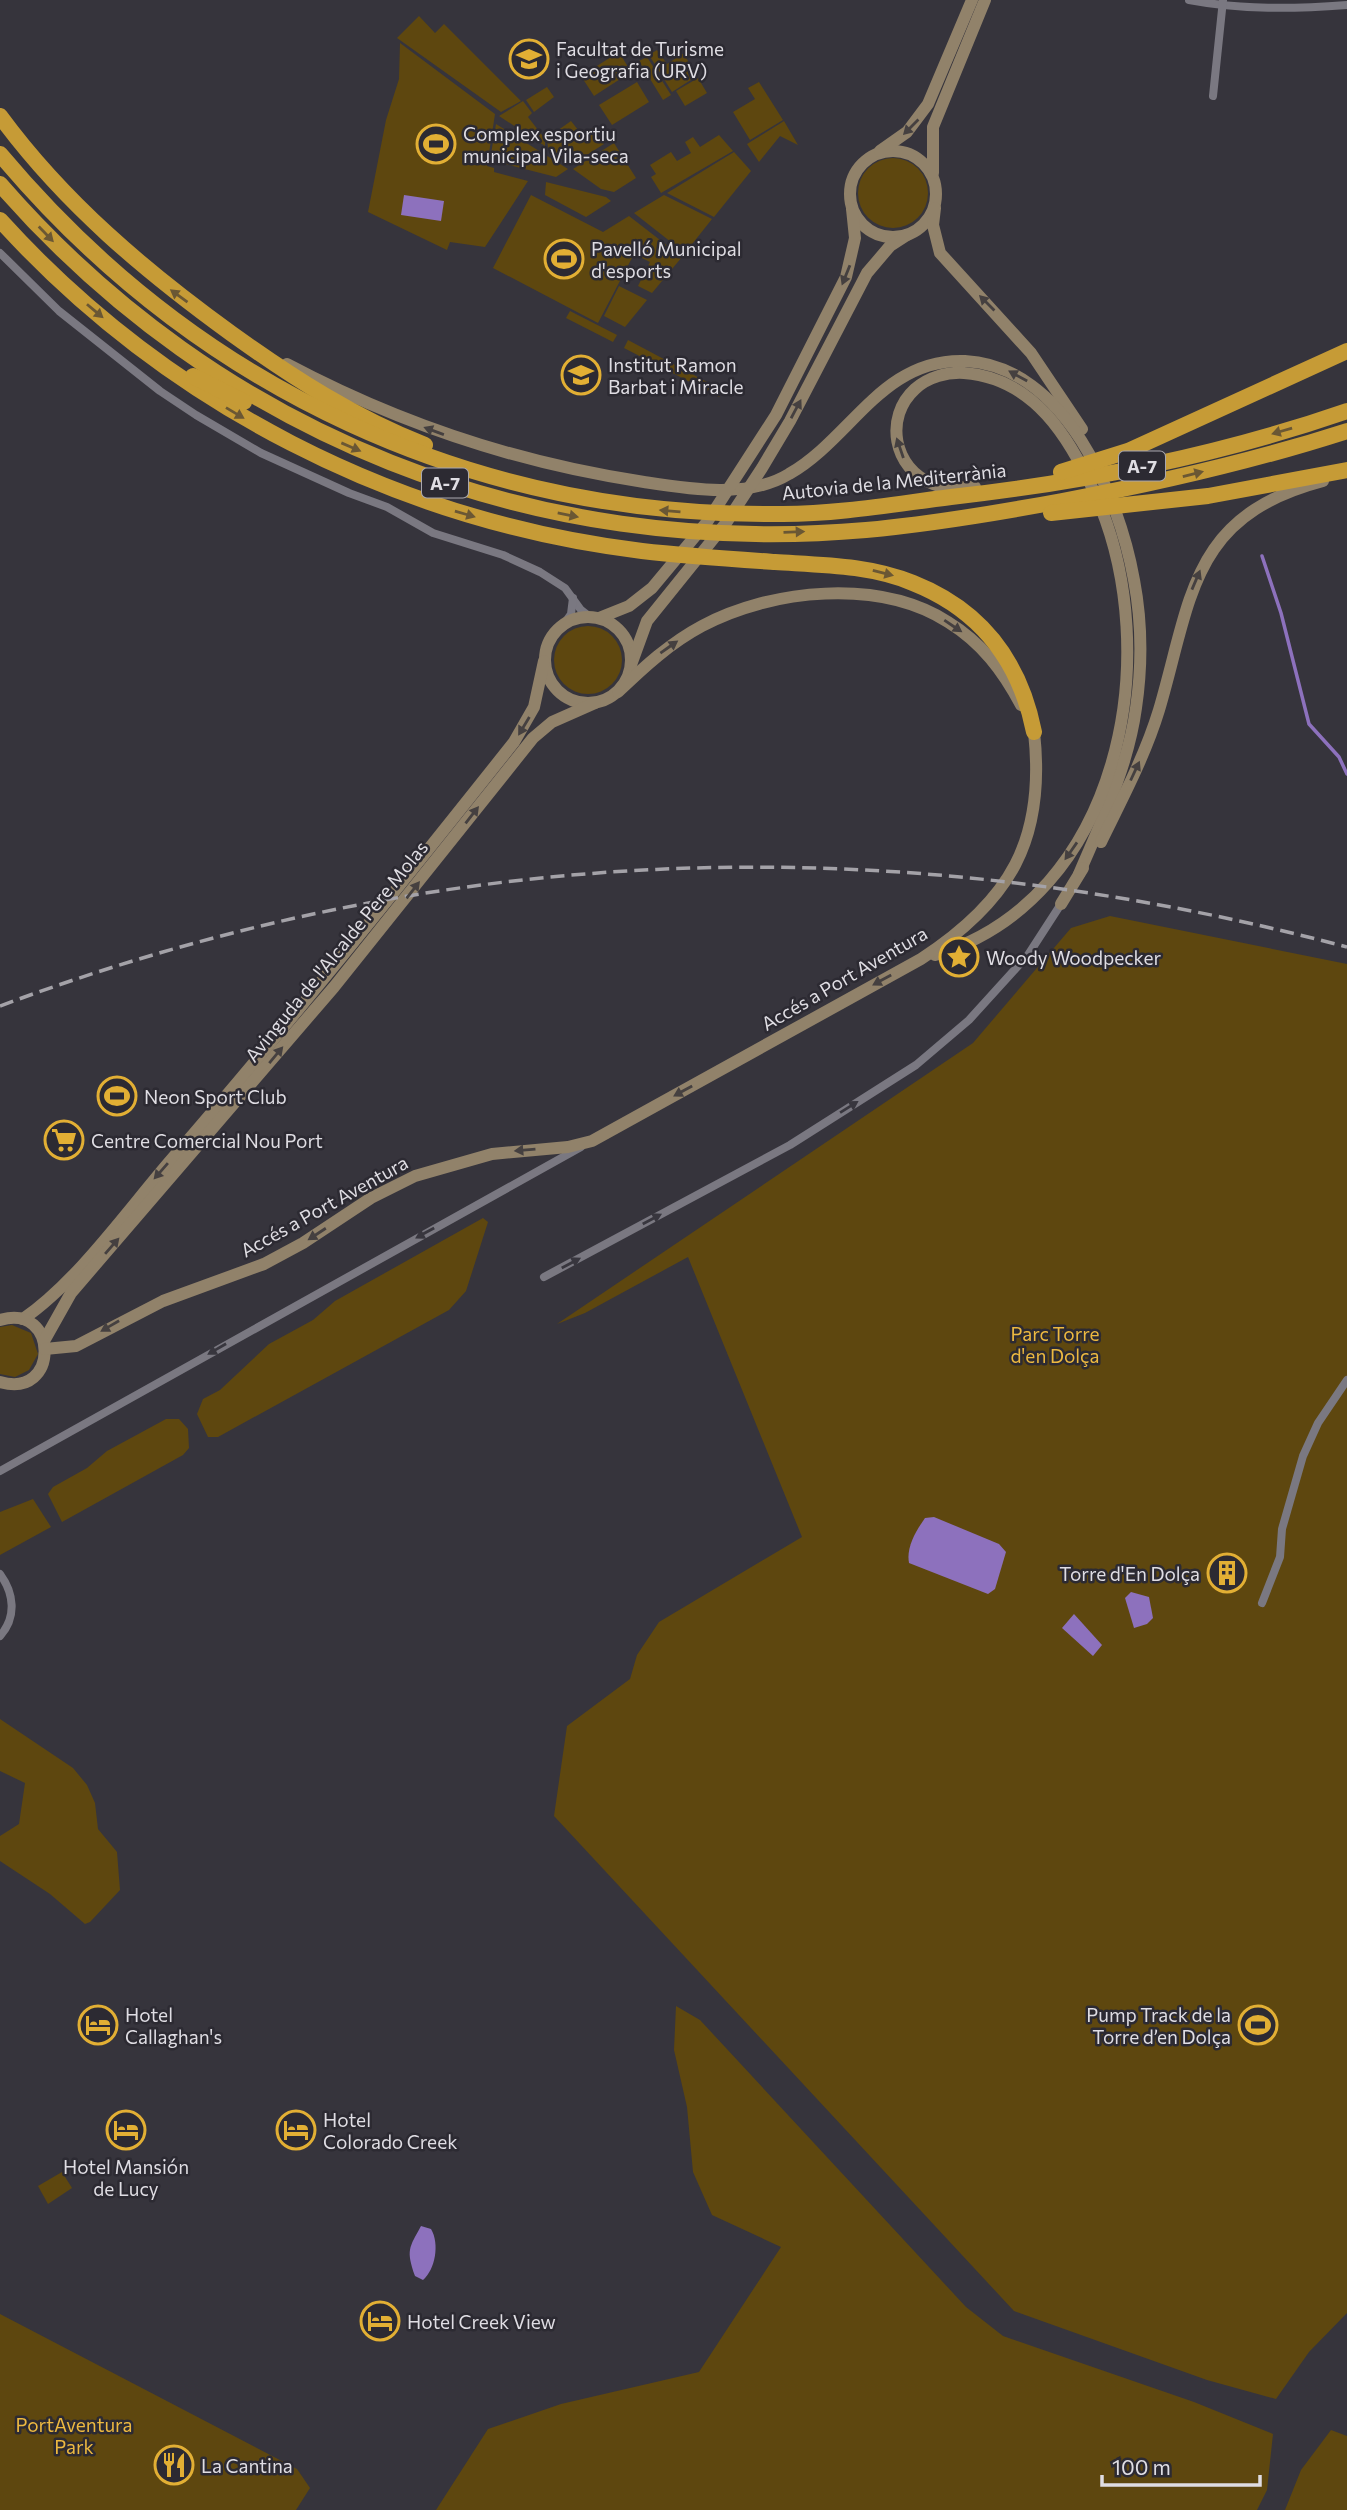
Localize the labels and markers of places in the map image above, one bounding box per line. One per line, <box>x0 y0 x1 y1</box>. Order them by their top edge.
place label: Facultat de Turisme i Geografia (URV) <box>556 37 724 82</box>
school or university icon: Facultat de Turisme i Geografia (URV) <box>508 38 550 80</box>
place label: Complex esportiu municipal Vila-seca <box>463 122 629 167</box>
sports icon: Complex esportiu municipal Vila-seca <box>415 123 457 165</box>
place label: Pavelló Municipal d'esports <box>591 237 742 282</box>
sports icon: Pavelló Municipal d'esports <box>543 238 585 280</box>
place label: Institut Ramon Barbat i Miracle <box>608 353 744 398</box>
school or university icon: Institut Ramon Barbat i Miracle <box>560 354 602 396</box>
place icon: Woody Woodpecker <box>938 936 980 978</box>
place label: Woody Woodpecker <box>986 946 1161 969</box>
sports icon: Neon Sport Club <box>96 1075 138 1117</box>
place label: Neon Sport Club <box>144 1085 287 1108</box>
supermarket icon: Centre Comercial Nou Port <box>43 1119 85 1161</box>
place label: Centre Comercial Nou Port <box>91 1129 323 1152</box>
building icon: Torre d'En Dolça <box>1206 1552 1248 1594</box>
place label: Torre d'En Dolça <box>1059 1562 1200 1585</box>
place label: Hotel Callaghan's <box>125 2003 222 2048</box>
place label: Pump Track de la Torre d’en Dolça <box>1086 2003 1231 2048</box>
hotel icon: Hotel Callaghan's <box>77 2004 119 2046</box>
sports icon: Pump Track de la Torre d’en Dolça <box>1237 2004 1279 2046</box>
place label: Hotel Colorado Creek <box>323 2108 457 2153</box>
hotel icon: Hotel Mansión de Lucy <box>105 2109 147 2151</box>
hotel icon: Hotel Colorado Creek <box>275 2109 317 2151</box>
place label: Hotel Mansión de Lucy <box>63 2155 189 2200</box>
hotel icon: Hotel Creek View <box>359 2300 401 2342</box>
place label: Hotel Creek View <box>407 2310 556 2333</box>
restaurant icon: La Cantina <box>153 2444 195 2486</box>
place label: La Cantina <box>201 2454 293 2477</box>

